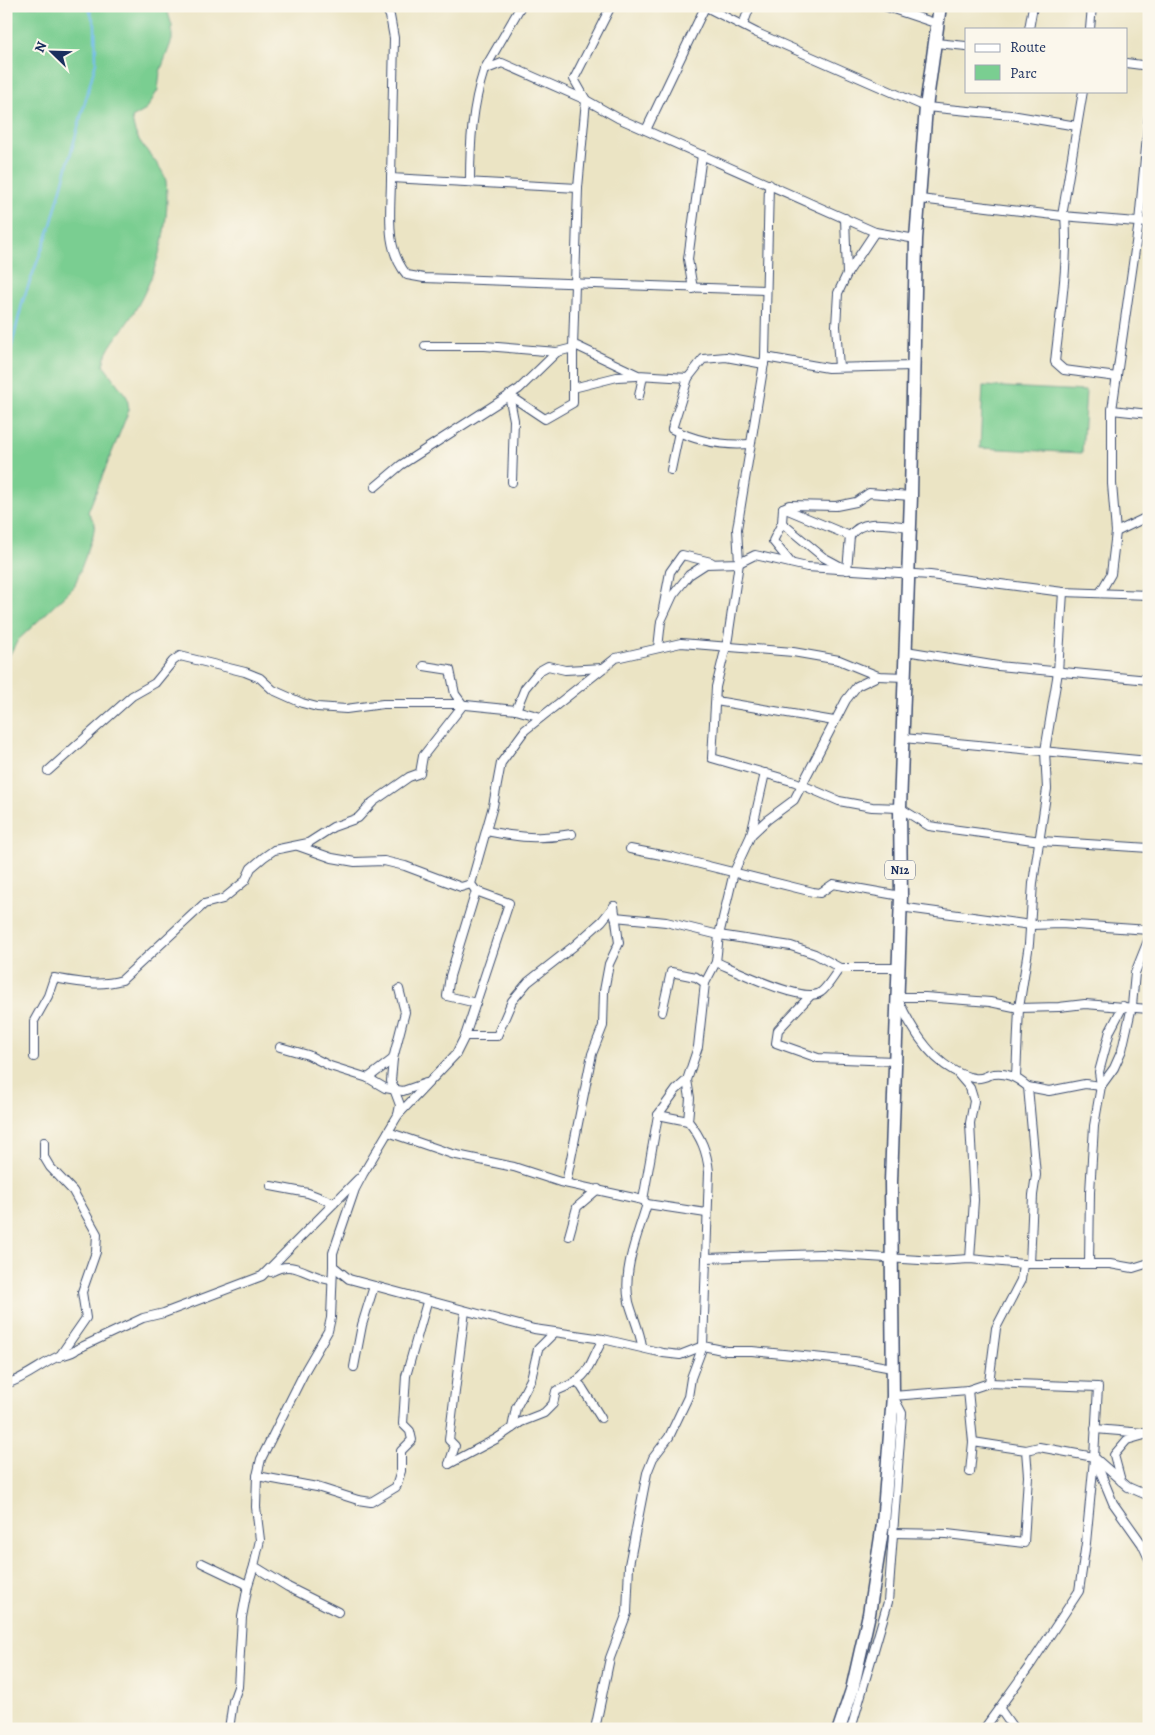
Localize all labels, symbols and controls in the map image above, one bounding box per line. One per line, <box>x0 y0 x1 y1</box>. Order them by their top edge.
north arrow <box>28 28 78 78</box>
legend <box>965 28 1128 92</box>
text: Route <box>1010 37 1046 57</box>
text: N <box>30 39 51 56</box>
text: Parc <box>1010 63 1037 83</box>
road number: N12 <box>885 860 915 880</box>

